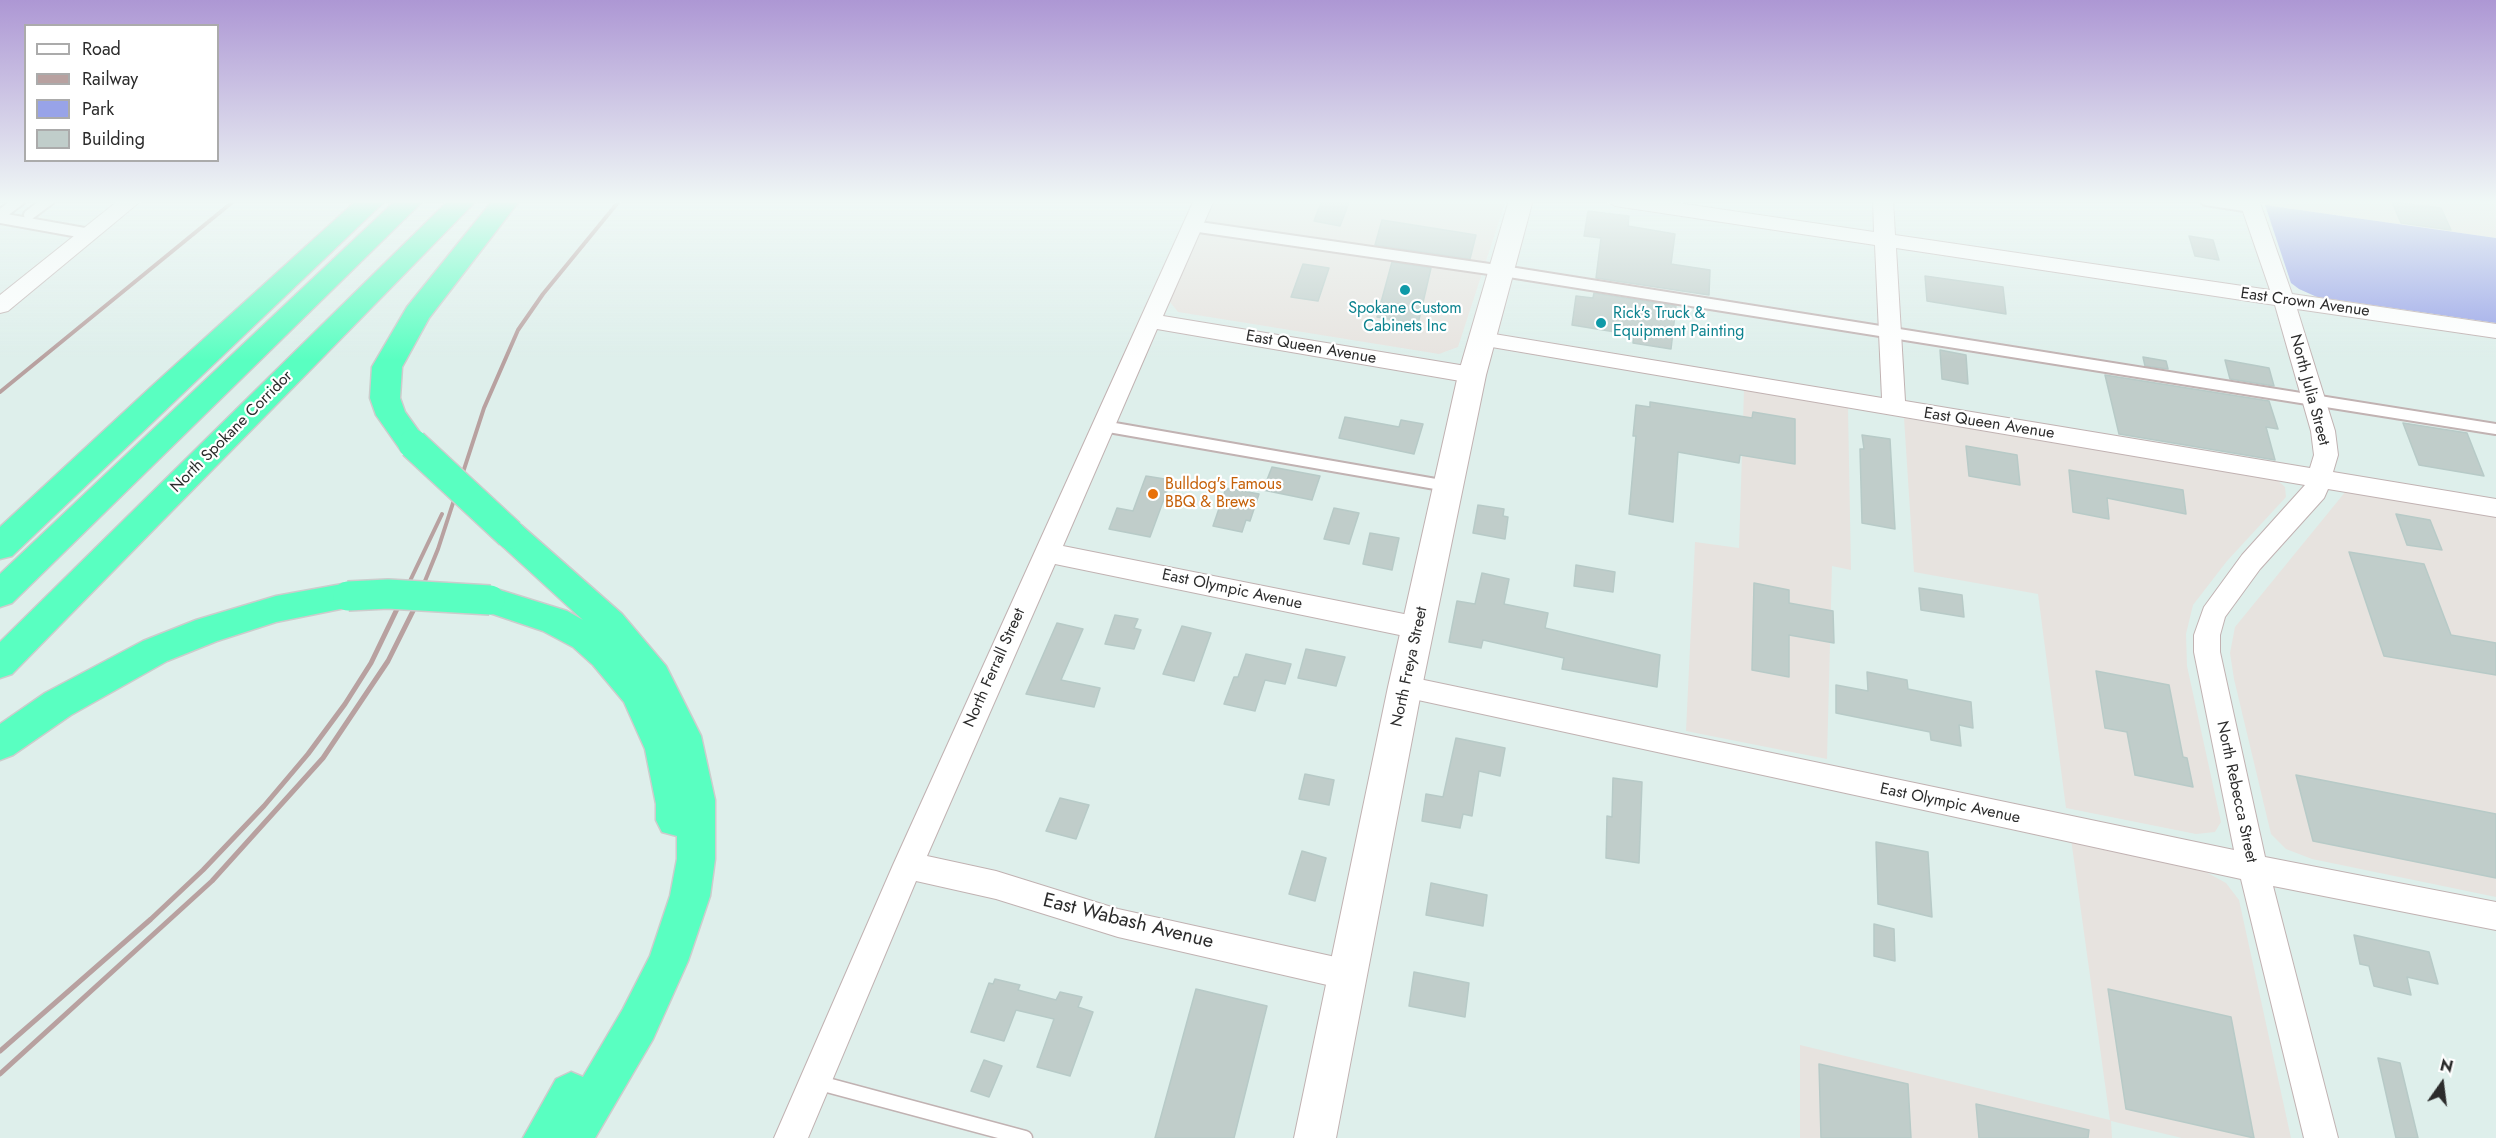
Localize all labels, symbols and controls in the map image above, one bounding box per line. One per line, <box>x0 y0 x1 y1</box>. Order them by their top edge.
legend <box>24 24 219 162</box>
text: Road <box>82 36 121 62</box>
text: Railway <box>82 66 138 92</box>
text: Park <box>82 96 114 122</box>
text: Building <box>82 126 145 152</box>
marker: Spokane Custom Cabinets Inc <box>1398 283 1412 297</box>
street label: East Crown Avenue <box>2239 284 2371 322</box>
place label: Spokane Custom Cabinets Inc <box>1348 299 1462 337</box>
place label: Rick's Truck & Equipment Painting <box>1613 304 1744 342</box>
marker: Rick's Truck & Equipment Painting <box>1594 316 1608 330</box>
street label: East Queen Avenue <box>1244 327 1378 369</box>
street label: North Julia Street <box>2285 332 2333 448</box>
street label: North Spokane Corridor <box>167 367 297 497</box>
street label: East Queen Avenue <box>1922 404 2056 444</box>
place label: Bulldog's Famous BBQ & Brews <box>1165 475 1282 513</box>
marker: Bulldog's Famous BBQ & Brews <box>1146 487 1160 501</box>
street label: East Olympic Avenue <box>1160 566 1304 614</box>
street label: North Ferrall Street <box>960 605 1030 731</box>
street label: North Freya Street <box>1388 605 1432 729</box>
street label: North Rebecca Street <box>2212 719 2260 865</box>
street label: East Olympic Avenue <box>1878 780 2022 828</box>
street label: East Wabash Avenue <box>1040 889 1216 955</box>
text: N <box>2438 1053 2455 1079</box>
north arrow <box>2412 1054 2472 1114</box>

